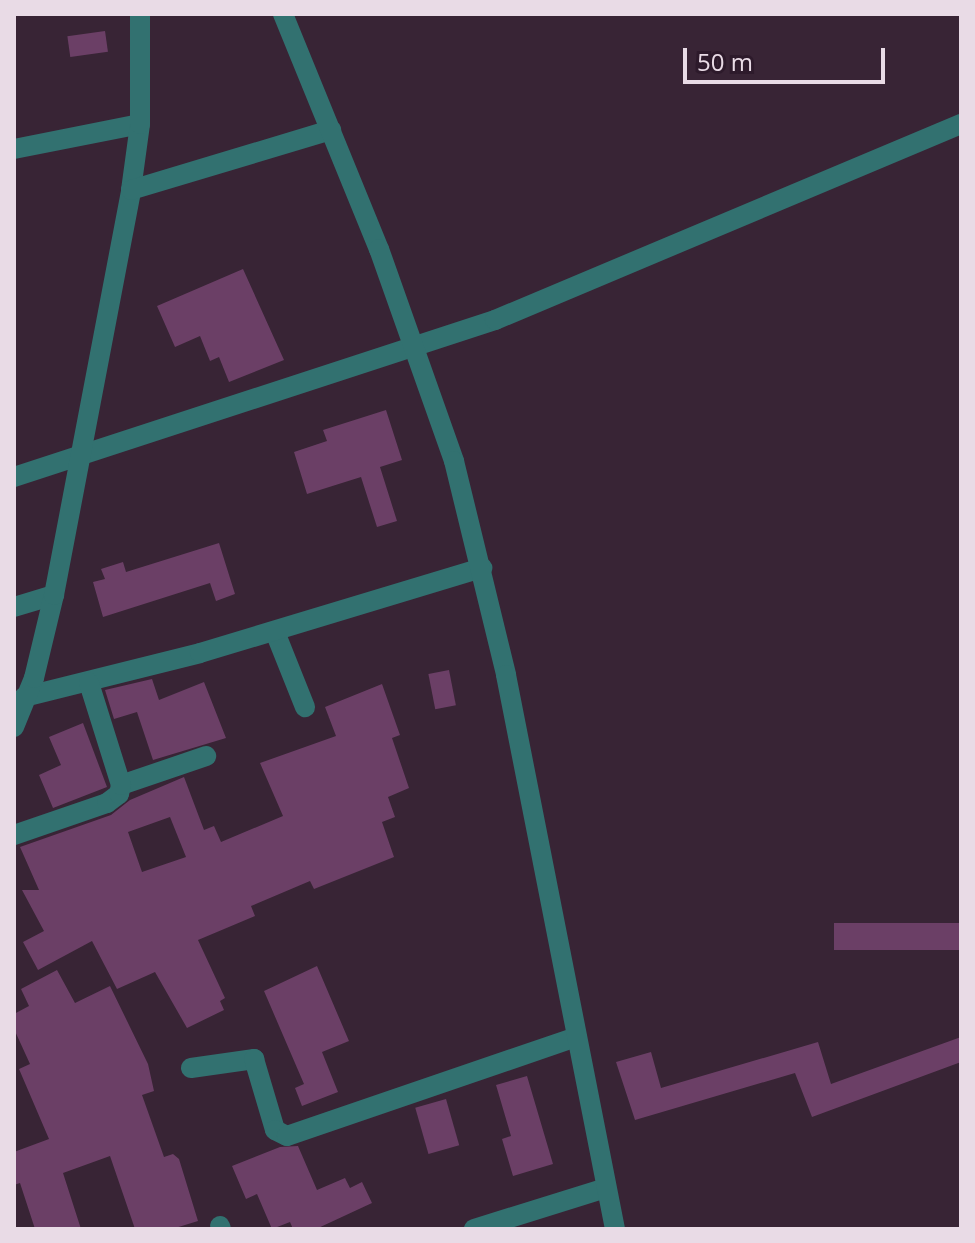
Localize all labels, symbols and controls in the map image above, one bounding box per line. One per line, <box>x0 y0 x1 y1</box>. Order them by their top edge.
scale bar <box>687 32 889 82</box>
text: 50 m <box>697 45 753 78</box>

